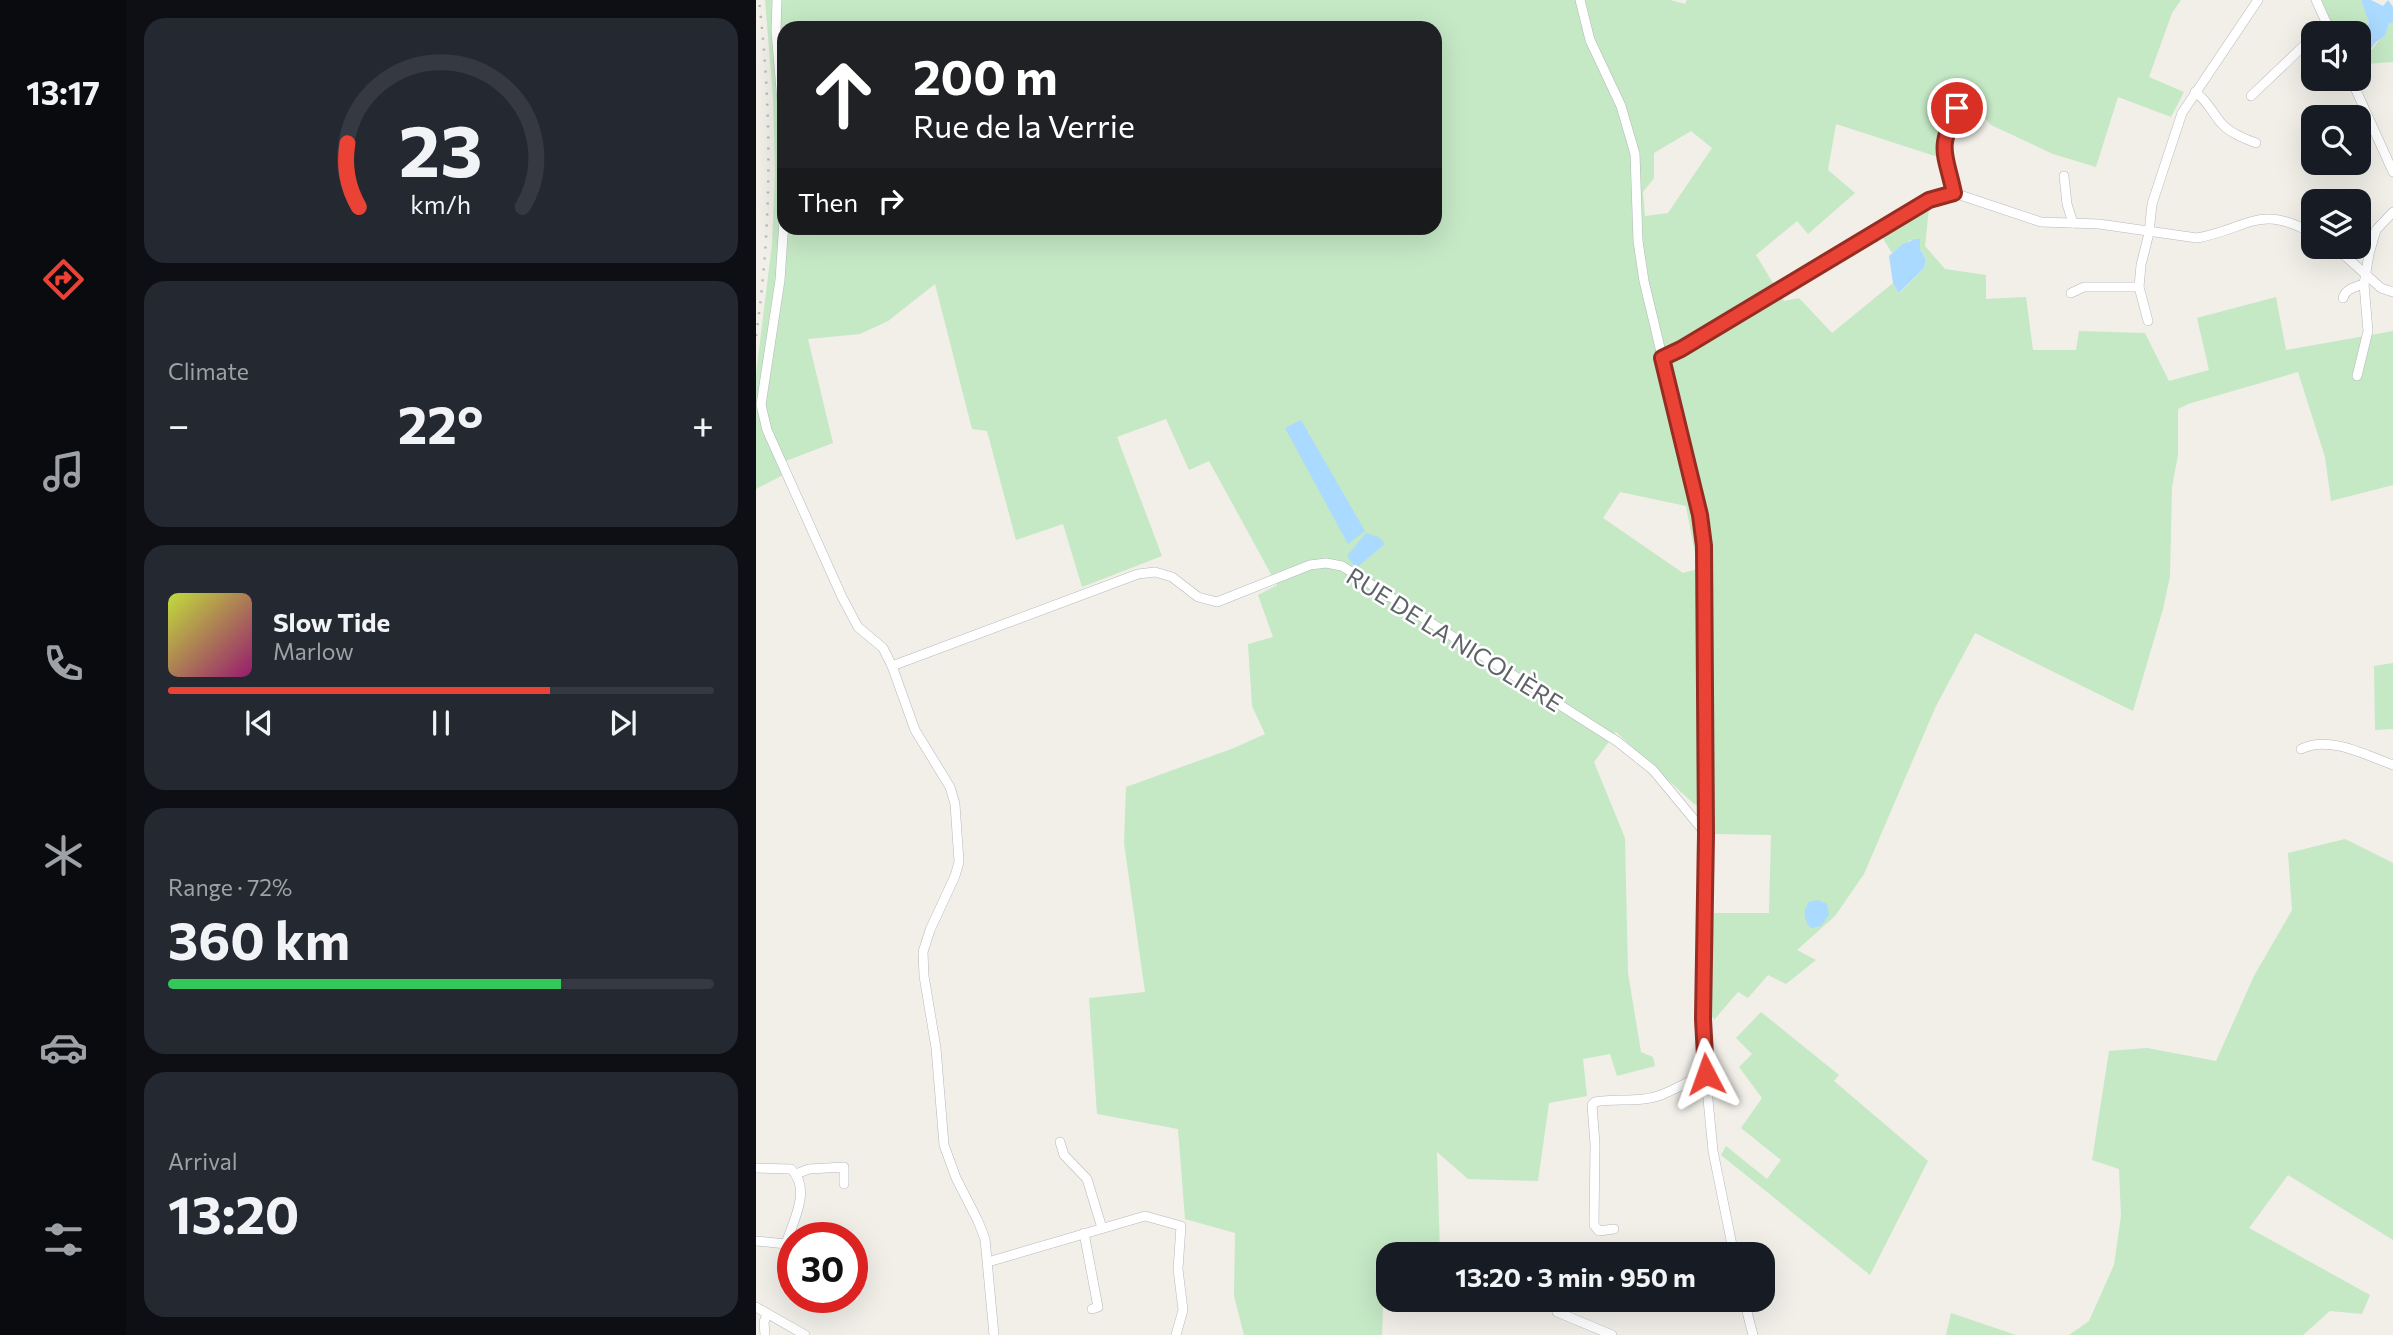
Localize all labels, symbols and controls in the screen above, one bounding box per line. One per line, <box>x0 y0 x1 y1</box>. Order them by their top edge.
map controls <box>2301 21 2371 259</box>
button: sound <box>2301 21 2371 91</box>
text: 200 m <box>913 45 1058 105</box>
icon: ahead <box>798 49 889 140</box>
text: 13:17 <box>26 72 100 112</box>
pin <box>1927 78 1987 138</box>
icon: arrive <box>1938 89 1976 127</box>
text: 23 <box>399 103 483 192</box>
text: Rue de la Verrie <box>913 105 1135 145</box>
button: search <box>2301 105 2371 175</box>
icon: right <box>872 182 910 220</box>
text: Then <box>798 186 858 217</box>
text: km/h <box>411 189 471 219</box>
button: layers <box>2301 189 2371 259</box>
icon: directions <box>39 255 88 304</box>
text: Climate <box>168 357 249 385</box>
text: 22° <box>398 391 483 455</box>
text: − <box>168 400 190 447</box>
text: + <box>692 400 714 447</box>
icon: music <box>39 447 88 496</box>
street label: RUE DE LA NICOLIÈRE <box>1342 561 1568 717</box>
text: Slow Tide <box>273 606 390 637</box>
text: Marlow <box>273 637 354 665</box>
icon: phone <box>39 639 88 688</box>
icon: previous <box>240 704 278 742</box>
icon: pause <box>422 704 460 742</box>
icon: next <box>604 704 642 742</box>
icon: climate <box>39 831 88 880</box>
text: Range · 72% <box>168 873 292 901</box>
text: 360 km <box>168 907 350 971</box>
icon: car <box>39 1023 88 1072</box>
position arrow <box>1669 1037 1743 1111</box>
text: Arrival <box>168 1147 238 1175</box>
text: 13:20 <box>168 1181 299 1245</box>
icon: filters <box>39 1215 88 1264</box>
speed limit sign: 30 <box>777 1222 868 1313</box>
text: 13:20 · 3 min · 950 m <box>1455 1261 1696 1292</box>

